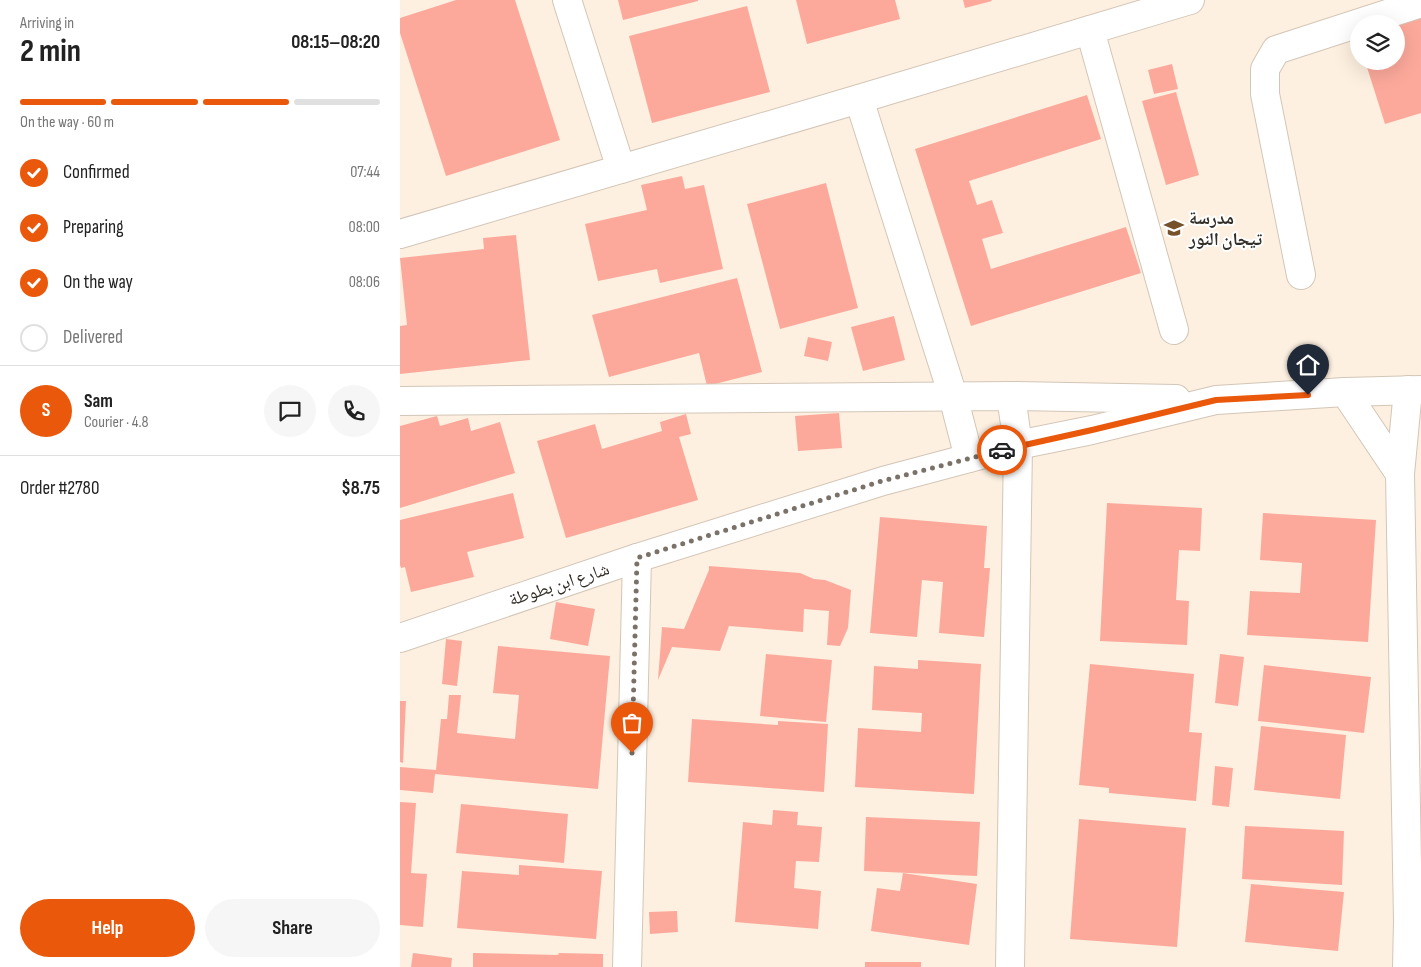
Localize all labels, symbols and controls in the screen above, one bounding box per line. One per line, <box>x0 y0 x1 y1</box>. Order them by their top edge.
text: Arriving in <box>20 14 74 33</box>
map controls <box>1350 15 1405 70</box>
button: layers <box>1350 15 1405 70</box>
text: 08:15–08:20 <box>291 31 380 54</box>
text: 2 min <box>20 32 81 71</box>
text: On the way · 60 m <box>20 113 114 132</box>
icon: check <box>20 159 48 187</box>
text: Confirmed <box>63 161 130 184</box>
text: 07:44 <box>350 163 380 182</box>
place label: مدرسة تيجان النور <box>1188 208 1262 250</box>
icon: check <box>20 214 48 242</box>
text: Preparing <box>63 216 124 239</box>
school or university icon: مدرسة تيجان النور <box>1163 217 1185 239</box>
text: 08:00 <box>349 218 380 237</box>
icon: check <box>20 269 48 297</box>
text: On the way <box>63 271 133 294</box>
text: 08:06 <box>349 273 380 292</box>
text: Delivered <box>63 326 123 349</box>
pin <box>1287 344 1329 395</box>
icon: home <box>1294 351 1322 379</box>
button: chat <box>264 385 316 437</box>
button: phone <box>328 385 380 437</box>
text: Sam <box>84 390 113 413</box>
text: S <box>42 399 50 422</box>
text: Courier · 4.8 <box>84 413 148 432</box>
courier <box>977 425 1027 475</box>
icon: car <box>988 436 1016 464</box>
text: Order #2780 <box>20 477 99 500</box>
text: $8.75 <box>341 477 380 500</box>
street label: شارع ابن بطوطة <box>506 558 612 611</box>
pin <box>611 702 653 753</box>
icon: bag <box>618 709 646 737</box>
button: Help <box>20 899 195 957</box>
button: Share <box>205 899 380 957</box>

